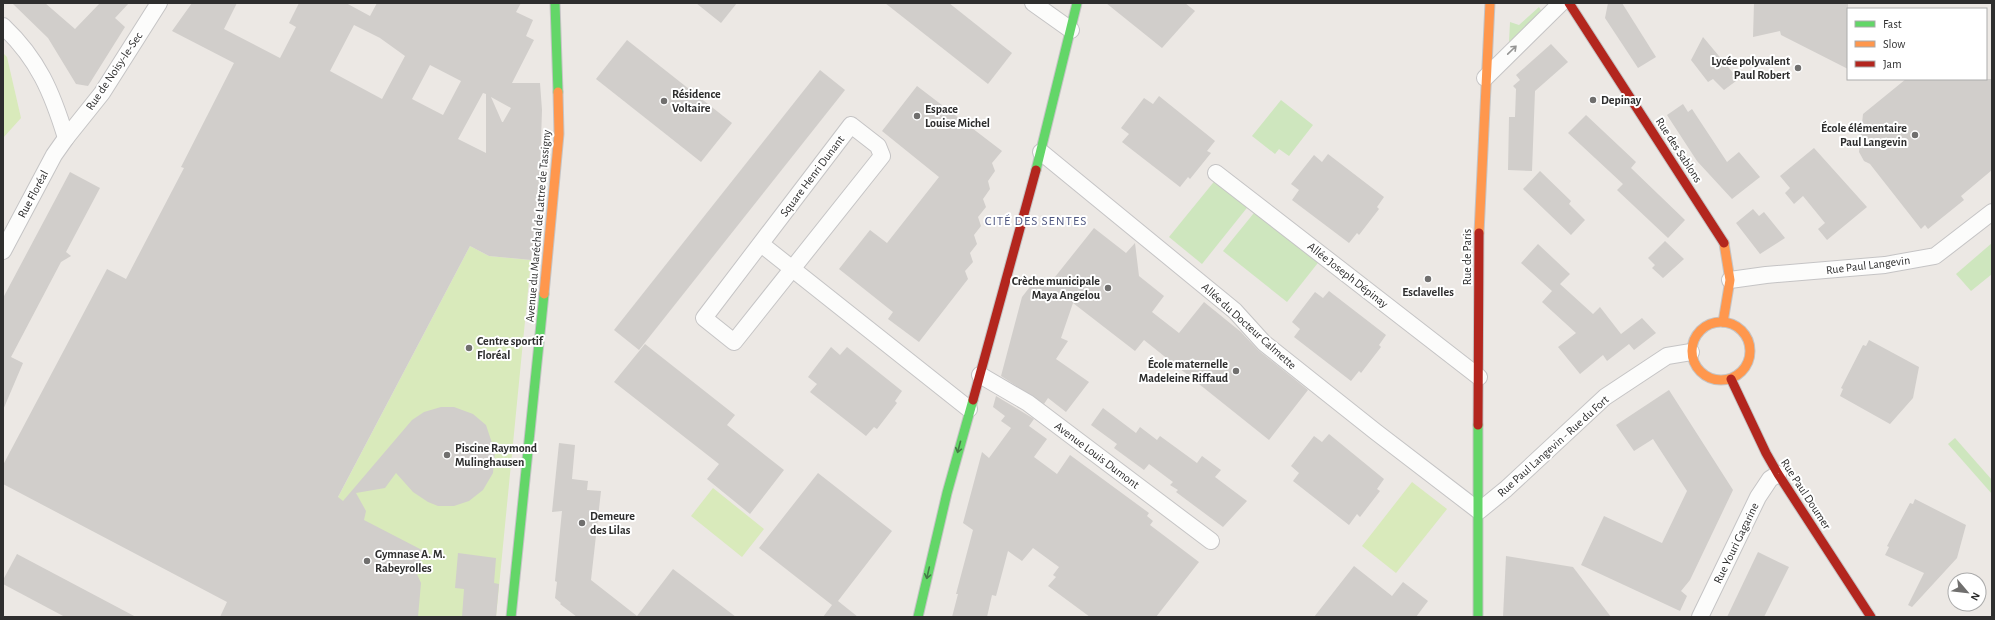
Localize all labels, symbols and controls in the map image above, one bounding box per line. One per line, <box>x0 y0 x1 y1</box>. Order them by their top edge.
legend <box>1847 8 1987 80</box>
text: Fast <box>1883 18 1902 30</box>
street label: Rue de Noisy-le-Sec <box>84 30 146 113</box>
text: Slow <box>1883 38 1905 50</box>
one-way arrow <box>1507 45 1517 55</box>
place label: Lycée polyvalent Paul Robert <box>1711 55 1790 81</box>
text: Jam <box>1883 58 1902 70</box>
marker: Lycée polyvalent Paul Robert <box>1793 63 1803 73</box>
place label: Résidence Voltaire <box>672 88 721 114</box>
place label: Depinay <box>1601 94 1642 107</box>
marker: Depinay <box>1588 95 1598 105</box>
marker: Résidence Voltaire <box>659 96 669 106</box>
place label: Espace Louise Michel <box>925 103 990 129</box>
marker: Espace Louise Michel <box>912 111 922 121</box>
street label: Rue des Sablons <box>1654 115 1704 185</box>
place label: École élémentaire Paul Langevin <box>1821 120 1907 148</box>
street label: Avenue du Maréchal de Lattre de Tassigny <box>524 129 553 323</box>
marker: École élémentaire Paul Langevin <box>1910 130 1920 140</box>
street label: Square Henri Dunant <box>778 133 846 219</box>
street label: Rue Floréal <box>16 168 50 220</box>
district label: CITÉ DES SENTES <box>985 214 1087 228</box>
street label: Rue de Paris <box>1461 229 1473 285</box>
street label: Allée Joseph Dépinay <box>1305 240 1391 311</box>
street label: Rue Paul Langevin <box>1825 254 1911 276</box>
marker: Esclavelles <box>1423 274 1433 284</box>
place label: Crèche municipale Maya Angelou <box>1012 275 1101 302</box>
street label: Allée du Docteur Calmette <box>1199 281 1299 371</box>
marker: Crèche municipale Maya Angelou <box>1103 283 1113 293</box>
place label: Esclavelles <box>1402 286 1454 298</box>
place label: Centre sportif Floréal <box>477 335 544 361</box>
marker: Centre sportif Floréal <box>464 343 474 353</box>
place label: École maternelle Madeleine Riffaud <box>1139 356 1229 384</box>
marker: École maternelle Madeleine Riffaud <box>1231 366 1241 376</box>
street label: Rue Paul Langevin - Rue du Fort <box>1495 393 1611 499</box>
street label: Avenue Louis Dumont <box>1053 419 1142 491</box>
one-way arrow <box>955 440 962 453</box>
place label: Piscine Raymond Mulinghausen <box>455 442 538 468</box>
marker: Piscine Raymond Mulinghausen <box>442 450 452 460</box>
street label: Rue Paul Doumer <box>1779 457 1833 531</box>
street label: Rue Youri Gagarine <box>1711 501 1761 585</box>
place label: Demeure des Lilas <box>590 510 635 536</box>
marker: Demeure des Lilas <box>577 518 587 528</box>
place label: Gymnase A. M. Rabeyrolles <box>375 548 446 575</box>
marker: Gymnase A. M. Rabeyrolles <box>362 556 372 566</box>
one-way arrow <box>924 566 931 579</box>
north arrow <box>1947 572 1987 612</box>
text: N <box>1969 590 1982 602</box>

